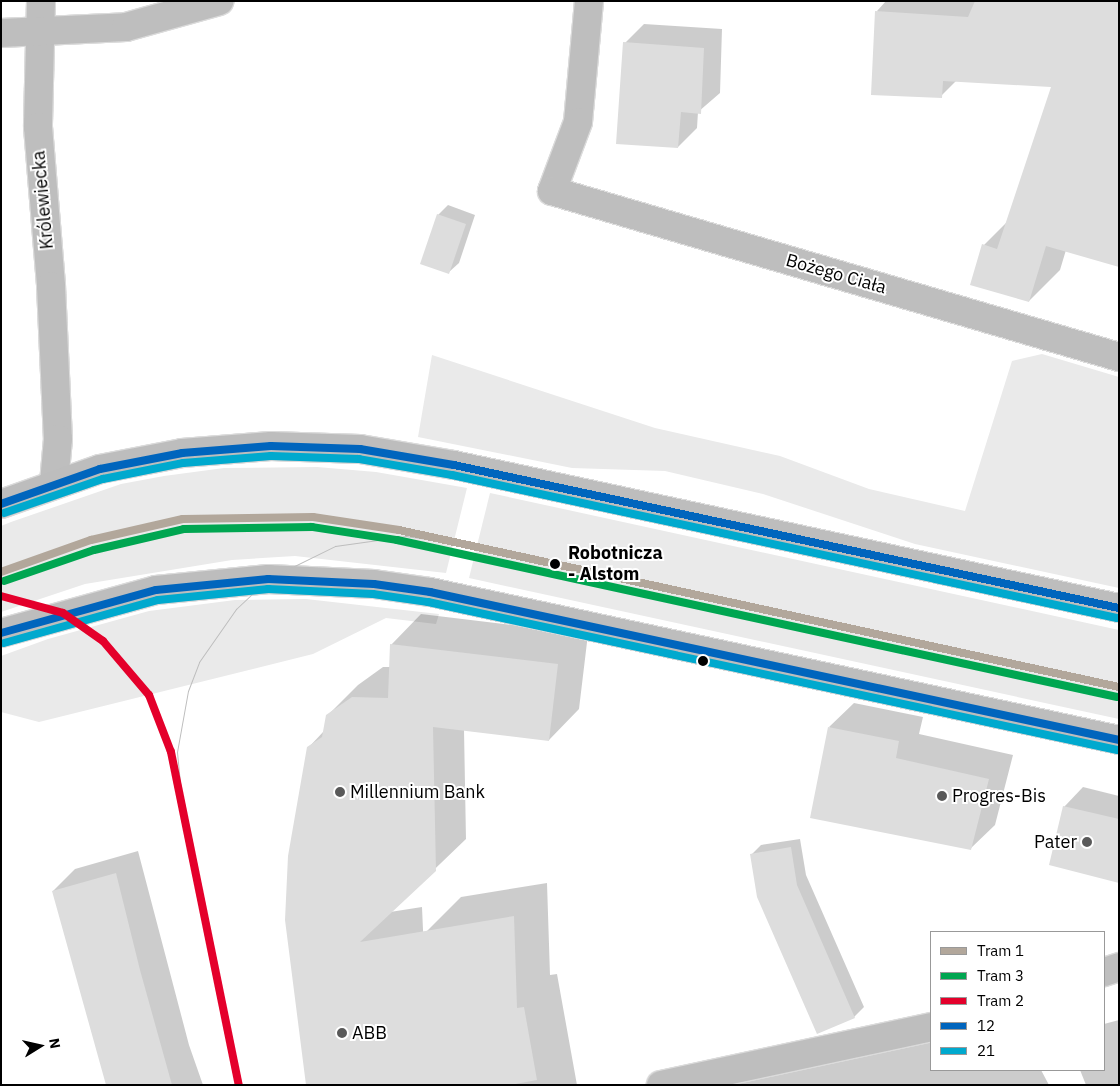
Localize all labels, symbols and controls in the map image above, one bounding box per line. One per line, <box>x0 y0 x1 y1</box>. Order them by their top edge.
street label: Królewiecka <box>28 150 58 250</box>
street label: Bożego Ciała <box>783 249 889 299</box>
place label: Robotnicza - Alstom <box>568 543 663 586</box>
marker: Robotnicza - Alstom <box>546 555 564 573</box>
unlabelled marker <box>698 656 708 666</box>
place label: Millennium Bank <box>350 781 485 803</box>
place label: Progres-Bis <box>952 785 1046 807</box>
marker: Millennium Bank <box>334 786 346 798</box>
marker: Progres-Bis <box>936 790 948 802</box>
place label: Pater <box>1034 831 1077 853</box>
marker: Pater <box>1081 836 1093 848</box>
legend <box>930 931 1105 1071</box>
text: Tram 1 <box>977 941 1024 960</box>
text: Tram 3 <box>977 966 1024 985</box>
text: Tram 2 <box>977 991 1024 1010</box>
text: 12 <box>977 1016 995 1035</box>
north arrow <box>15 1021 65 1071</box>
place label: ABB <box>352 1022 387 1044</box>
marker: ABB <box>336 1027 348 1039</box>
text: N <box>45 1037 65 1050</box>
text: 21 <box>977 1041 995 1060</box>

